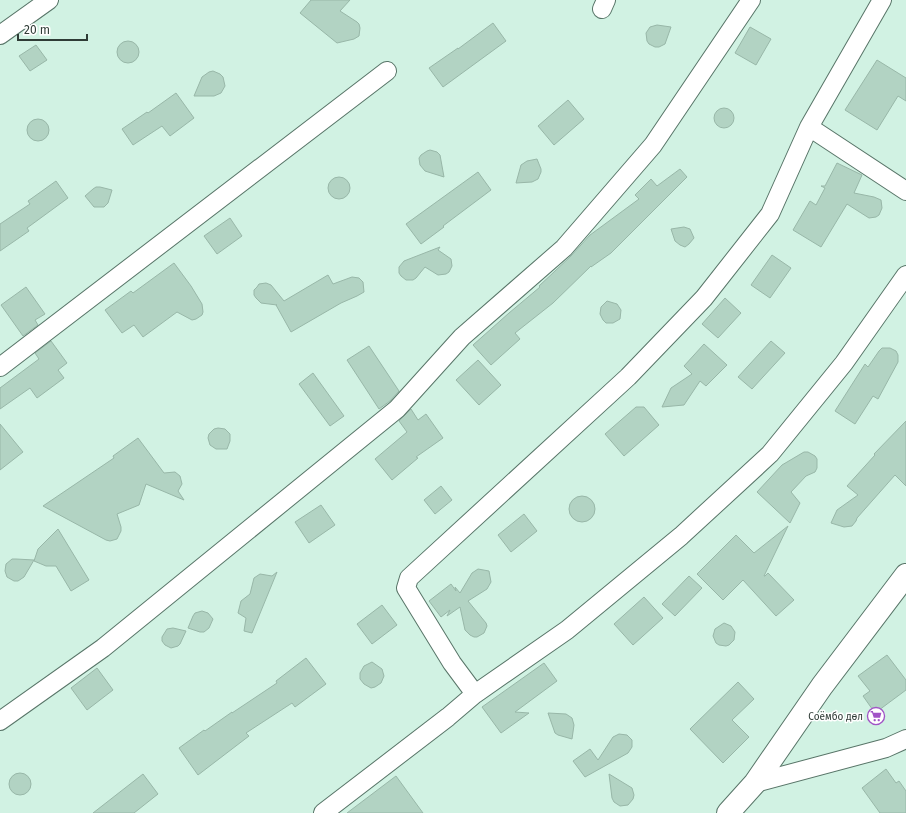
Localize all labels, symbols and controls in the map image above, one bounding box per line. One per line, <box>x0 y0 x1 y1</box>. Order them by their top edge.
scale bar <box>18 16 87 42</box>
text: 20 m <box>24 23 50 37</box>
supermarket icon: Соёмбо дөл <box>866 706 886 726</box>
place label: Соёмбо дөл <box>808 710 863 723</box>

